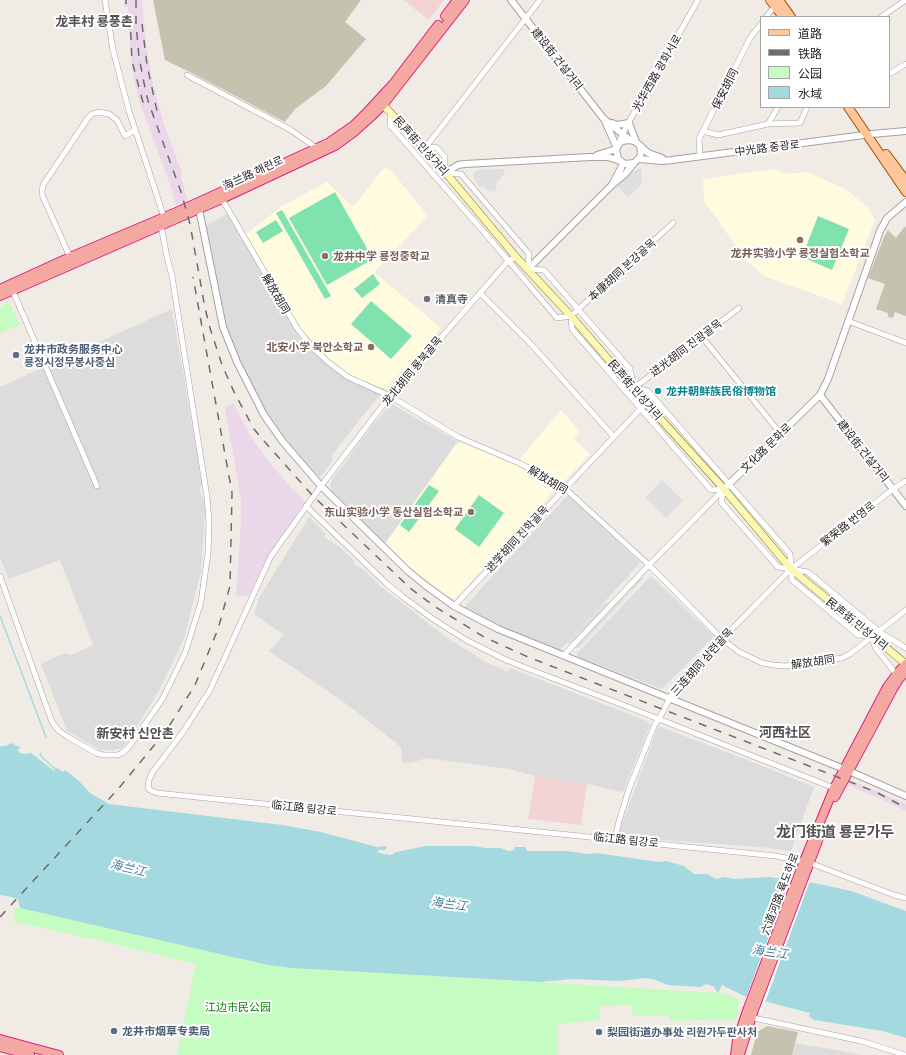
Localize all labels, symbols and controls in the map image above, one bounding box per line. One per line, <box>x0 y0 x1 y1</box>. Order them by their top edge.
district label: 龙丰村 룡풍촌 <box>55 14 133 30</box>
legend <box>760 16 890 108</box>
street label: 建设街 건설거리 <box>529 25 585 93</box>
text: 道路 <box>798 26 822 40</box>
street label: 光华西路 광화서로 <box>630 32 684 114</box>
text: 铁路 <box>798 46 822 60</box>
street label: 保安胡同 <box>709 66 741 112</box>
text: 公园 <box>798 66 822 80</box>
text: 水域 <box>798 86 822 100</box>
street label: 民声街 민성거리 <box>391 113 451 179</box>
street label: 中光路 중광로 <box>734 137 800 159</box>
street label: 海兰路 해란로 <box>221 153 285 193</box>
marker: 龙井实验小学 룡정실험소학교 <box>795 235 805 245</box>
street label: 本康胡同 본강골목 <box>585 236 659 304</box>
place label: 龙井实验小学 룡정실험소학교 <box>730 246 870 260</box>
place label: 龙井中学 룡정중학교 <box>333 249 430 263</box>
marker: 龙井中学 룡정중학교 <box>320 251 330 261</box>
street label: 解放胡同 <box>259 272 293 316</box>
place label: 清真寺 <box>435 292 468 306</box>
marker: 清真寺 <box>422 294 432 304</box>
street label: 进光胡同 진광골목 <box>647 317 725 379</box>
street label: 龙北胡同 룡북골목 <box>379 334 445 408</box>
place label: 北安小学 북안소학교 <box>266 340 363 354</box>
place label: 龙井市政务服务中心 룡정시정무봉사중심 <box>24 342 123 368</box>
marker: 北安小学 북안소학교 <box>366 342 376 352</box>
marker: 龙井市政务服务中心 룡정시정무봉사중심 <box>11 350 21 360</box>
street label: 民声街 민성거리 <box>605 357 665 423</box>
place label: 龙井朝鲜族民俗博物馆 <box>666 384 776 398</box>
marker: 龙井朝鲜族民俗博物馆 <box>653 386 663 396</box>
street label: 建设街 건설거리 <box>835 417 891 485</box>
street label: 文化路 문화로 <box>738 420 794 476</box>
street label: 解放胡同 <box>526 463 570 497</box>
street label: 繁荣路 번영로 <box>818 499 878 549</box>
street label: 进学胡同 진학골목 <box>483 503 551 575</box>
place label: 东山实验小学 동산실험소학교 <box>324 505 463 519</box>
marker: 东山实验小学 동산실험소학교 <box>466 507 476 517</box>
street label: 民声街 민성거리 <box>823 595 891 653</box>
street label: 三连胡同 삼련골목 <box>668 625 736 699</box>
street label: 解放胡同 <box>790 652 836 672</box>
district label: 河西社区 <box>759 725 811 741</box>
district label: 新安村 신안촌 <box>96 726 174 742</box>
street label: 临江路 림강로 <box>271 798 337 818</box>
district label: 龙门街道 룡문가두 <box>776 823 894 841</box>
street label: 临江路 림강로 <box>593 830 659 850</box>
street label: 六道河路 륙도하로 <box>758 851 802 937</box>
water label: 海兰江 <box>109 857 147 879</box>
water label: 海兰江 <box>430 894 468 914</box>
water label: 海兰江 <box>751 942 789 962</box>
park label: 江边市民公园 <box>205 1000 271 1014</box>
place label: 龙井市烟草专卖局 <box>122 1024 210 1038</box>
place label: 梨园街道办事处 리원가두판사처 <box>607 1025 757 1039</box>
marker: 龙井市烟草专卖局 <box>109 1026 119 1036</box>
marker: 梨园街道办事处 리원가두판사처 <box>594 1027 604 1037</box>

